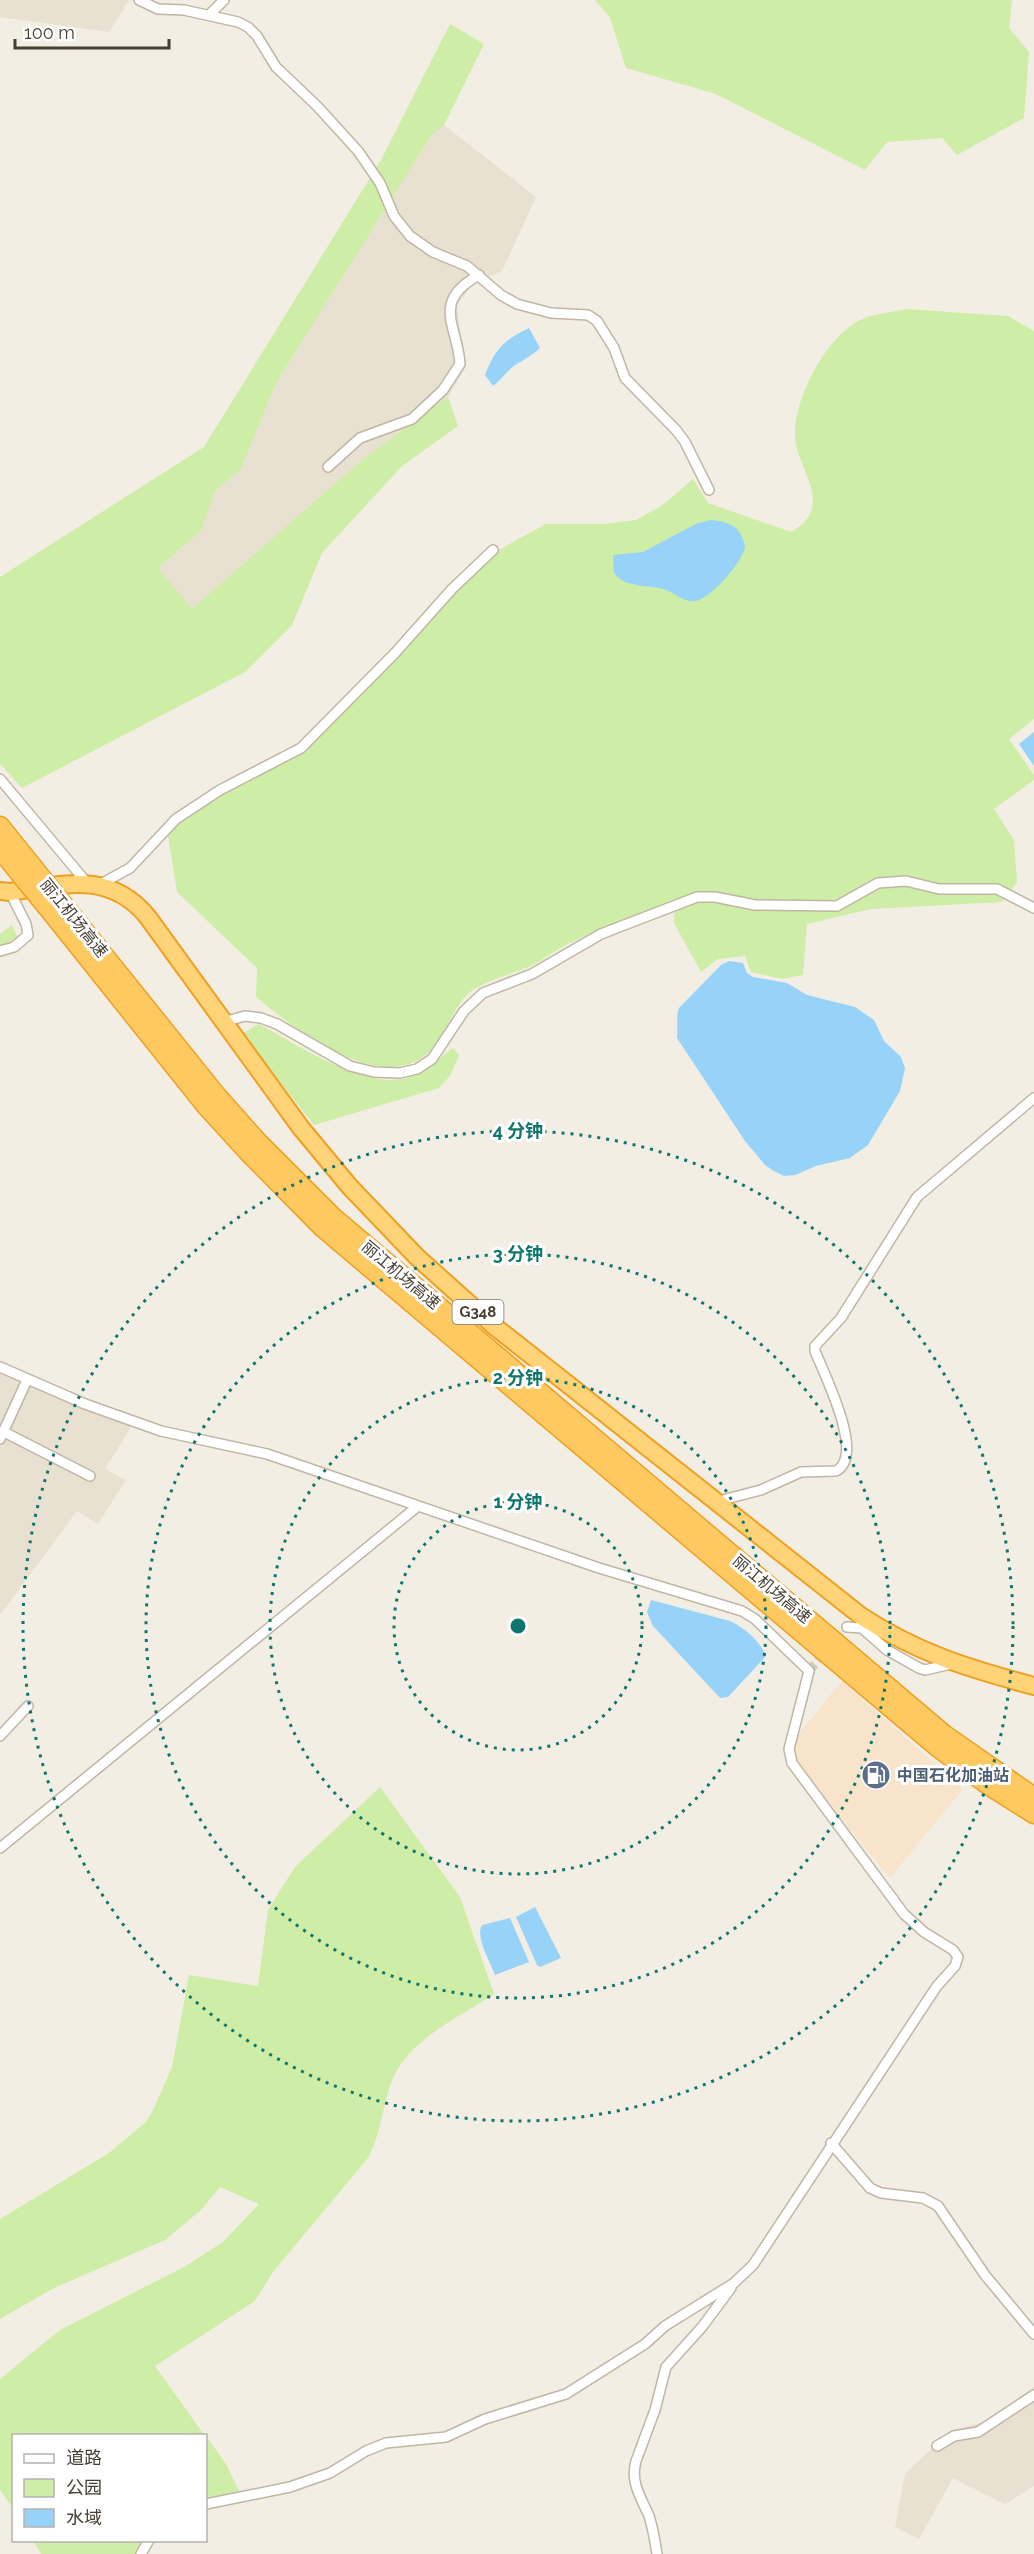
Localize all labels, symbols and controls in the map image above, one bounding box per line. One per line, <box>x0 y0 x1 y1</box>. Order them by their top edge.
scale bar <box>15 12 170 50</box>
text: 100 m <box>24 22 75 43</box>
street label: 丽江机场高速 <box>36 875 112 961</box>
text: 4 分钟 <box>493 1120 543 1141</box>
street label: 丽江机场高速 <box>358 1237 444 1313</box>
text: 3 分钟 <box>493 1243 543 1264</box>
road number: G348 <box>452 1300 504 1324</box>
text: 2 分钟 <box>493 1367 543 1388</box>
text: 1 分钟 <box>493 1491 543 1512</box>
street label: 丽江机场高速 <box>729 1551 815 1627</box>
centre of rings <box>508 1616 528 1636</box>
fuel station icon: 中国石化加油站 <box>860 1759 892 1791</box>
place label: 中国石化加油站 <box>897 1766 1009 1785</box>
legend <box>12 2434 207 2542</box>
text: 道路 <box>66 2447 102 2468</box>
text: 公园 <box>66 2477 102 2498</box>
text: 水域 <box>66 2507 102 2528</box>

